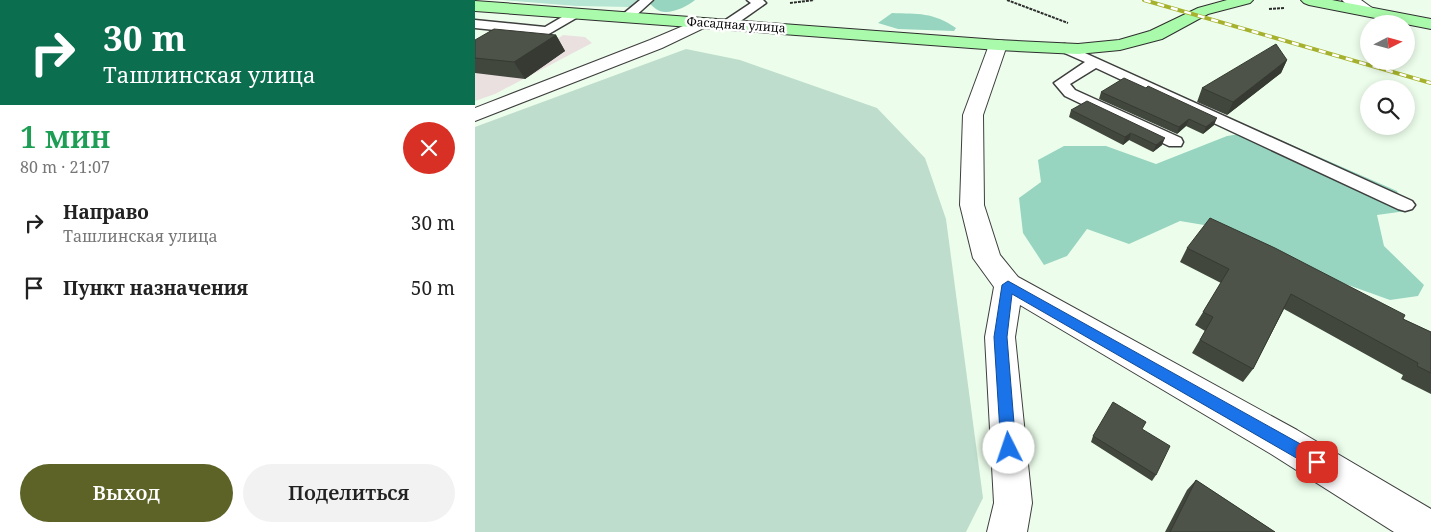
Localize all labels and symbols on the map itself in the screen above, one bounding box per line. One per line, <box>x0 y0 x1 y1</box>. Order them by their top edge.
street label: Фасадная улица <box>686 13 786 36</box>
north arrow <box>1360 15 1415 70</box>
position arrow <box>982 421 1034 473</box>
pin <box>1296 441 1338 483</box>

